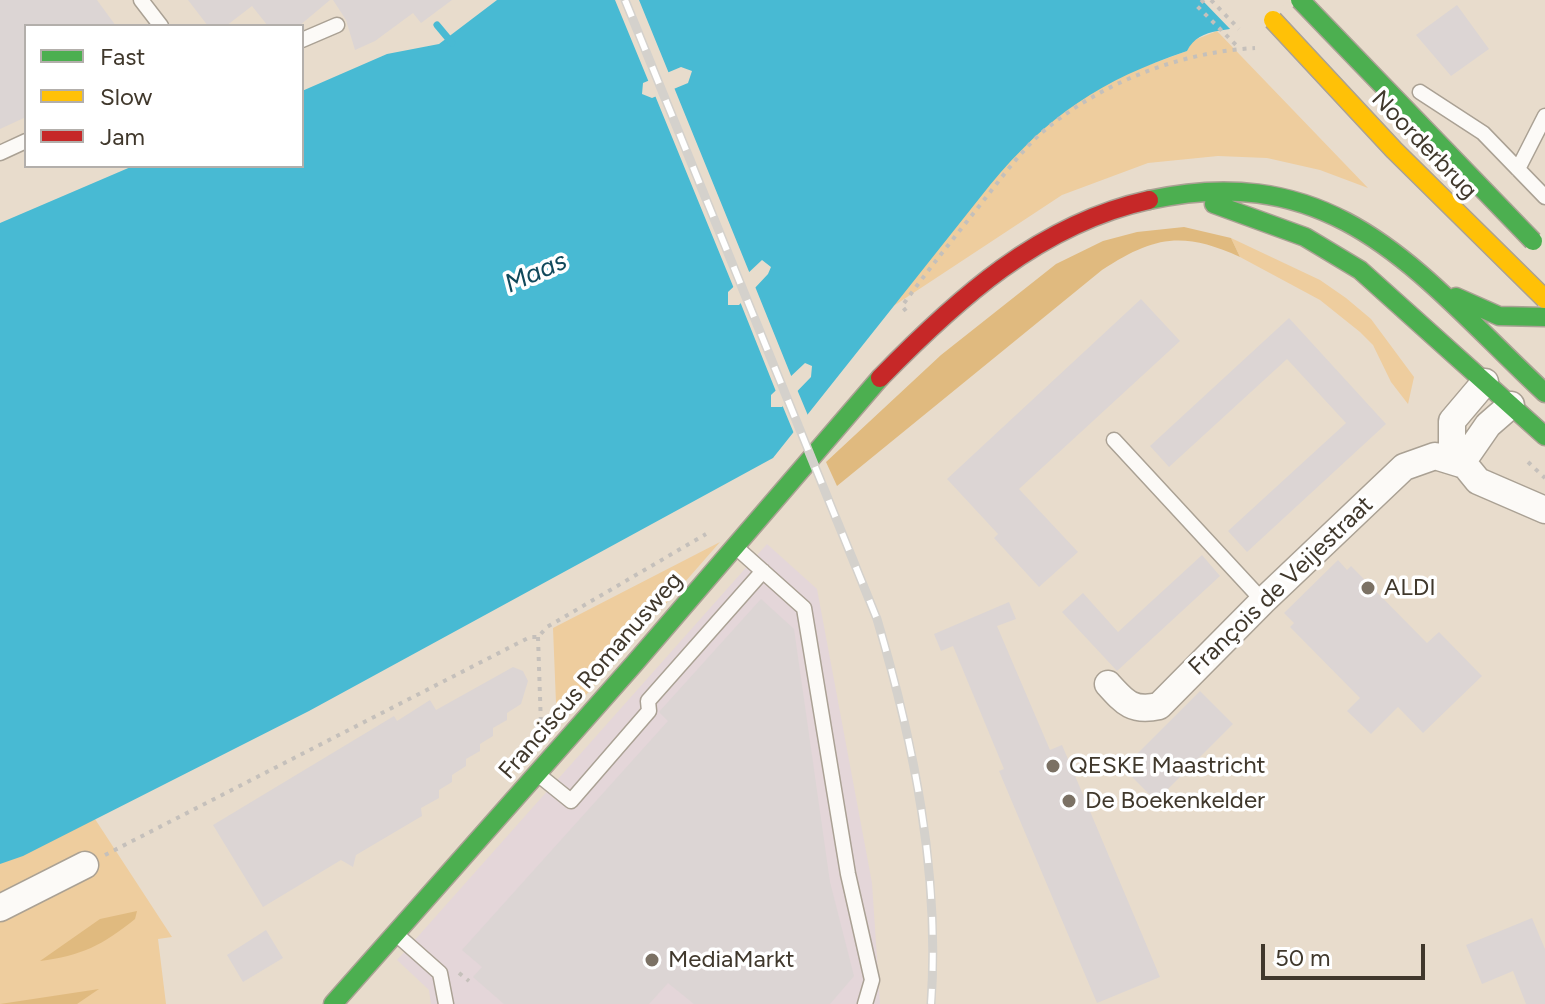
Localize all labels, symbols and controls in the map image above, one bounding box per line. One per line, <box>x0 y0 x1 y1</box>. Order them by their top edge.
legend <box>24 24 304 168</box>
text: Fast <box>100 42 145 71</box>
text: Slow <box>100 82 152 111</box>
street label: Noorderbrug <box>1365 85 1483 205</box>
text: Jam <box>100 122 145 151</box>
water label: Maas <box>500 246 572 300</box>
street label: François de Veijestraat <box>1183 491 1379 681</box>
street label: Franciscus Romanusweg <box>493 567 689 785</box>
place label: ALDI <box>1384 574 1436 602</box>
marker: ALDI <box>1359 579 1377 597</box>
place label: QESKE Maastricht <box>1069 752 1266 780</box>
marker: QESKE Maastricht <box>1044 757 1062 775</box>
place label: De Boekenkelder <box>1085 787 1265 815</box>
marker: De Boekenkelder <box>1060 792 1078 810</box>
scale bar <box>1265 928 1429 978</box>
text: 50 m <box>1275 943 1331 972</box>
place label: MediaMarkt <box>668 946 795 974</box>
marker: MediaMarkt <box>643 951 661 969</box>

